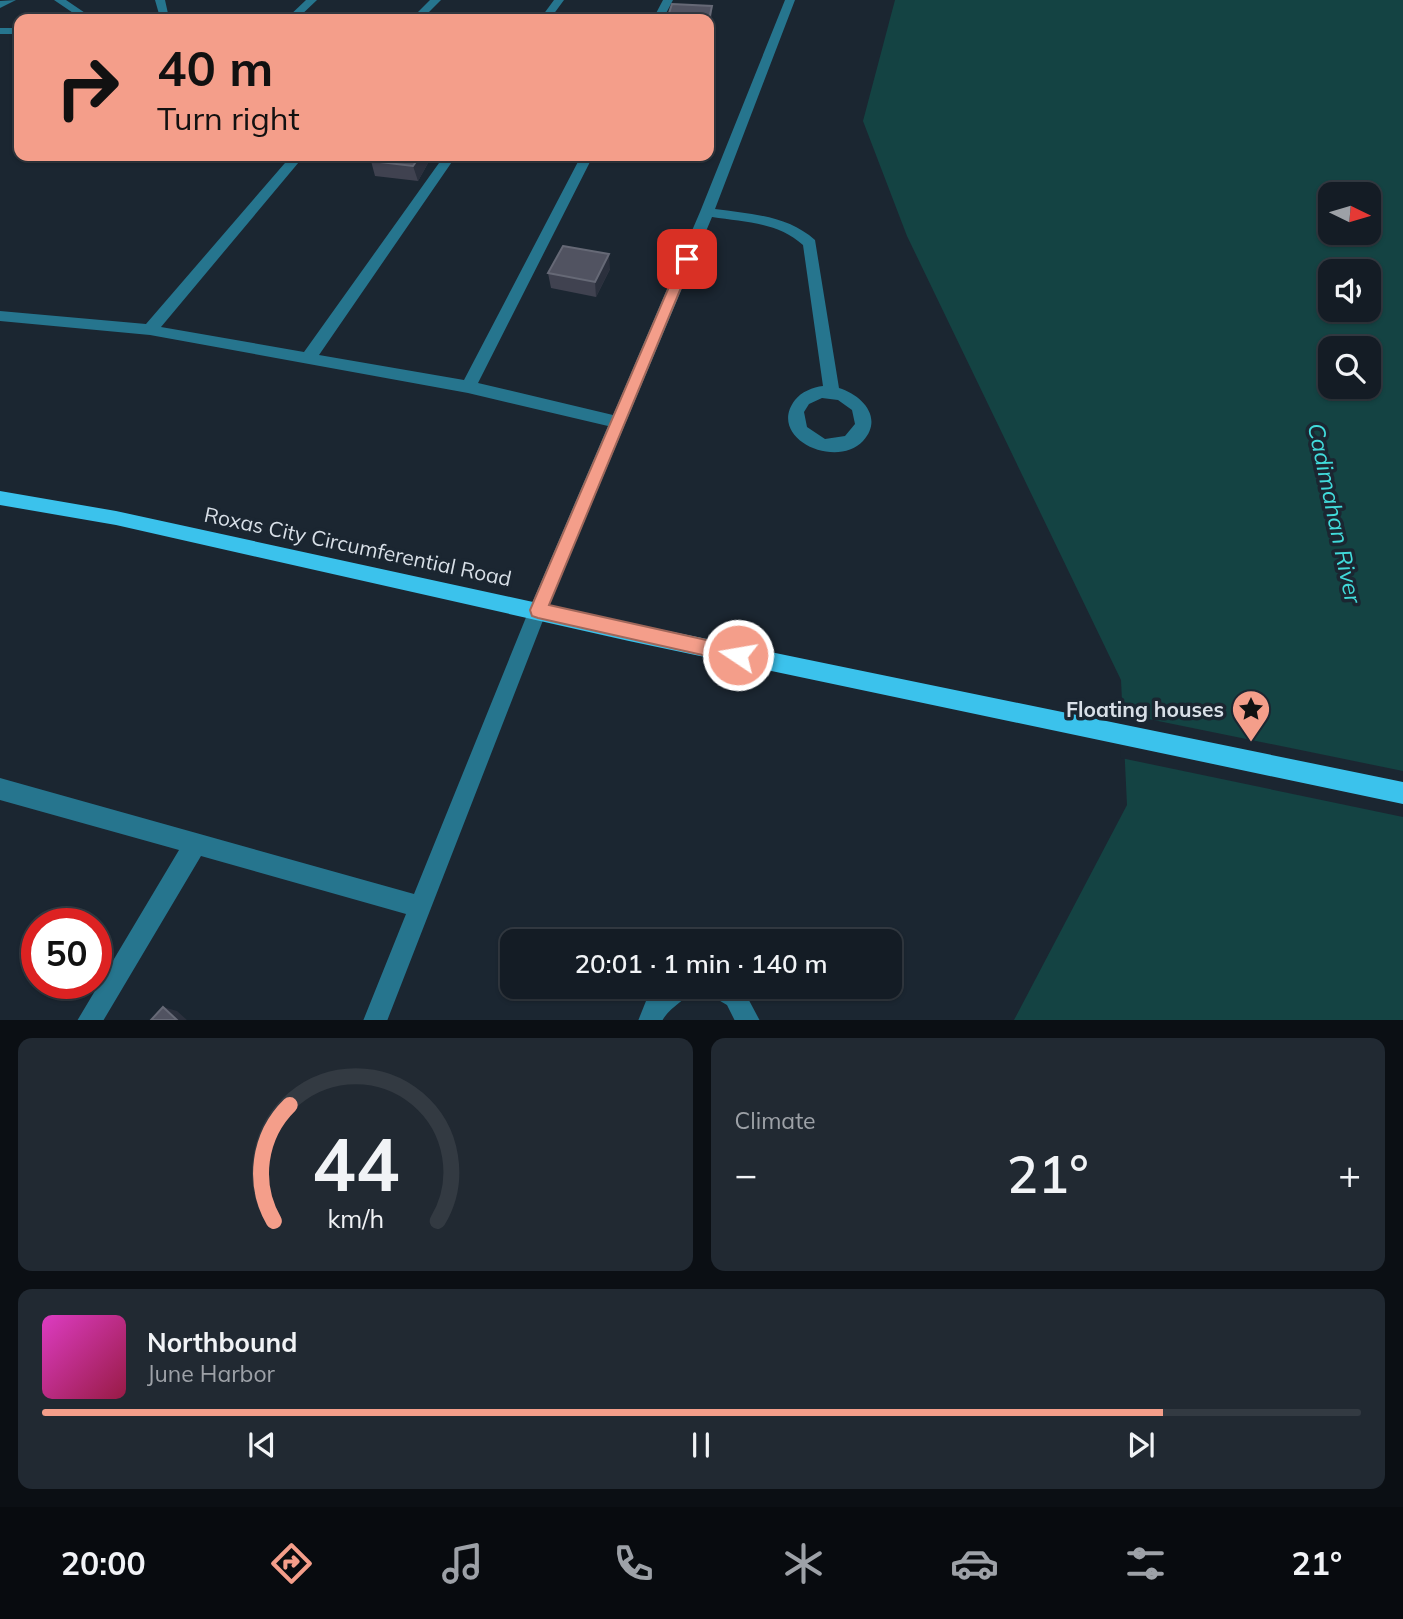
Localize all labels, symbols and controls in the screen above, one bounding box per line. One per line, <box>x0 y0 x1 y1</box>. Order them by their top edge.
text: 40 m <box>157 37 273 98</box>
icon: right <box>42 42 133 133</box>
text: Turn right <box>157 98 300 138</box>
north arrow <box>1318 182 1381 245</box>
map controls <box>1318 182 1381 399</box>
pin <box>657 229 717 289</box>
icon: arrive <box>668 240 706 278</box>
button: sound <box>1318 259 1381 322</box>
button: search <box>1318 336 1381 399</box>
water label: Cadimahan River <box>1302 420 1369 607</box>
street label: Roxas City Circumferential Road <box>202 501 514 591</box>
position arrow <box>701 618 775 692</box>
place icon: Floating houses <box>1230 688 1272 743</box>
place label: Floating houses <box>1066 696 1224 722</box>
speed limit sign: 50 <box>21 908 112 999</box>
text: 20:01 · 1 min · 140 m <box>574 947 828 980</box>
text: Climate <box>735 1106 816 1135</box>
text: 44 <box>312 1118 399 1209</box>
text: 21° <box>1007 1141 1089 1206</box>
text: − <box>735 1150 757 1198</box>
text: + <box>1338 1150 1361 1198</box>
text: km/h <box>327 1202 384 1233</box>
text: Northbound <box>147 1326 297 1359</box>
text: June Harbor <box>147 1359 275 1388</box>
icon: previous <box>243 1426 281 1464</box>
icon: pause <box>682 1426 720 1464</box>
icon: next <box>1122 1426 1160 1464</box>
icon: directions <box>267 1539 316 1588</box>
icon: music <box>438 1539 487 1588</box>
icon: phone <box>609 1539 658 1588</box>
icon: climate <box>779 1539 828 1588</box>
icon: car <box>950 1539 999 1588</box>
icon: filters <box>1121 1539 1170 1588</box>
text: 20:00 <box>61 1543 146 1583</box>
text: 21° <box>1292 1543 1342 1583</box>

